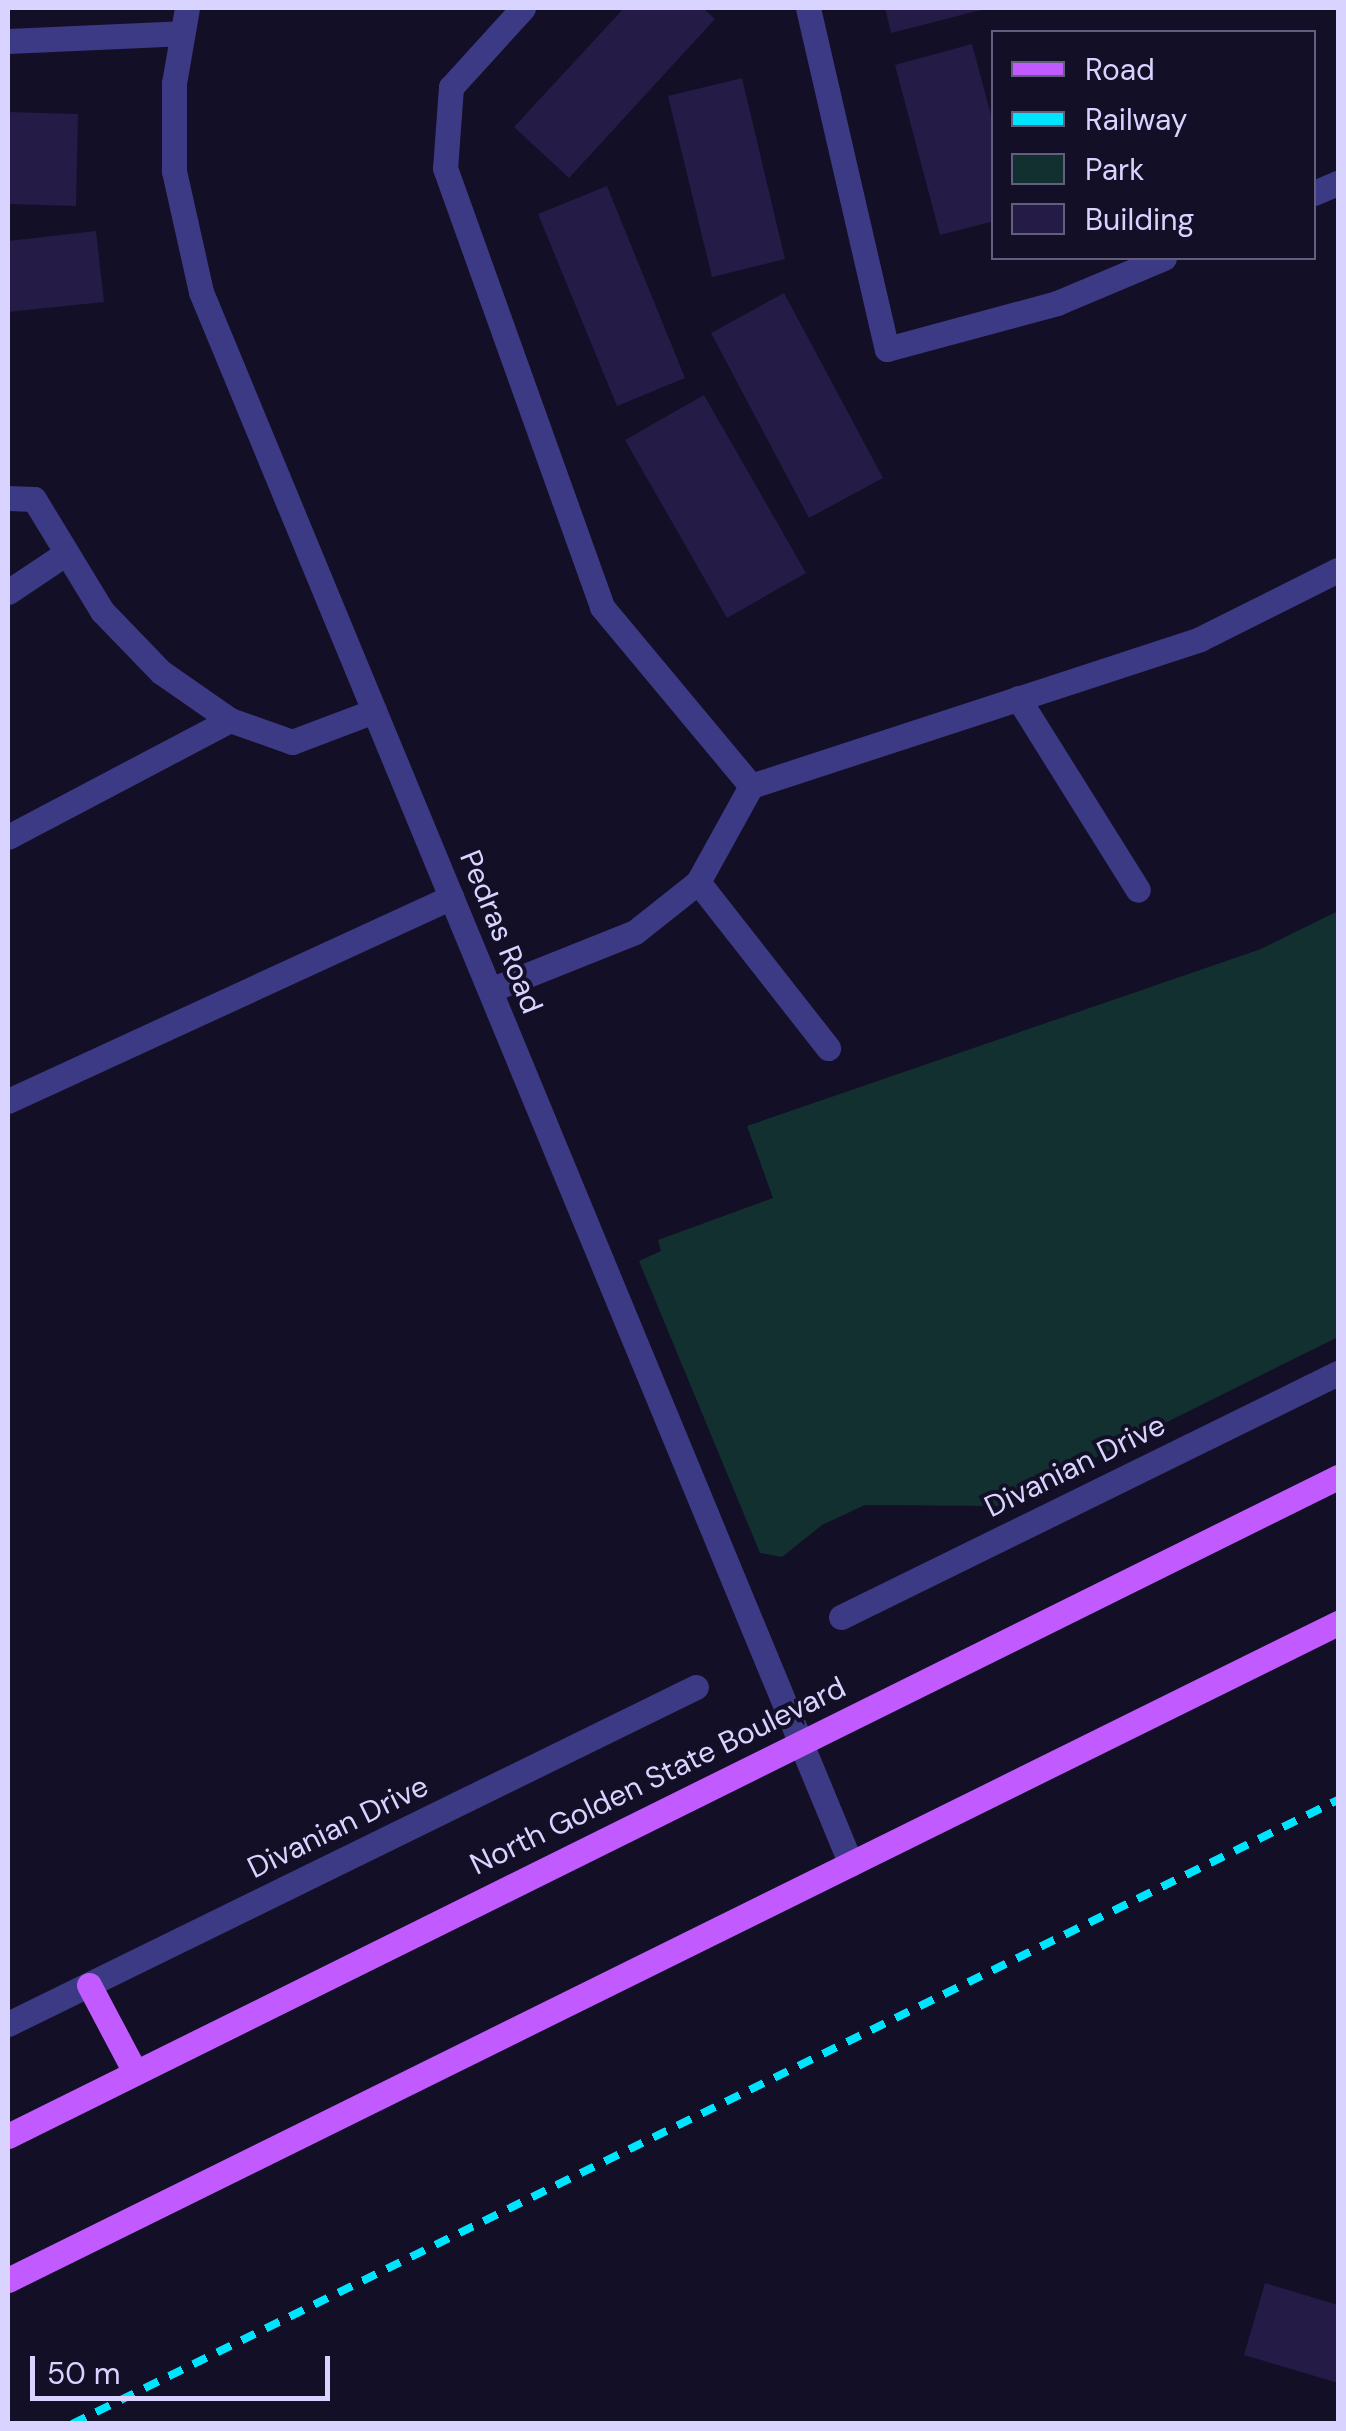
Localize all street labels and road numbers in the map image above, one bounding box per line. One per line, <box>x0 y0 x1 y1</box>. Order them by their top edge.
street label: Pedras Road <box>452 845 550 1019</box>
street label: Divanian Drive <box>979 1407 1171 1525</box>
street label: North Golden State Boulevard <box>464 1669 852 1883</box>
street label: Divanian Drive <box>242 1768 434 1886</box>

